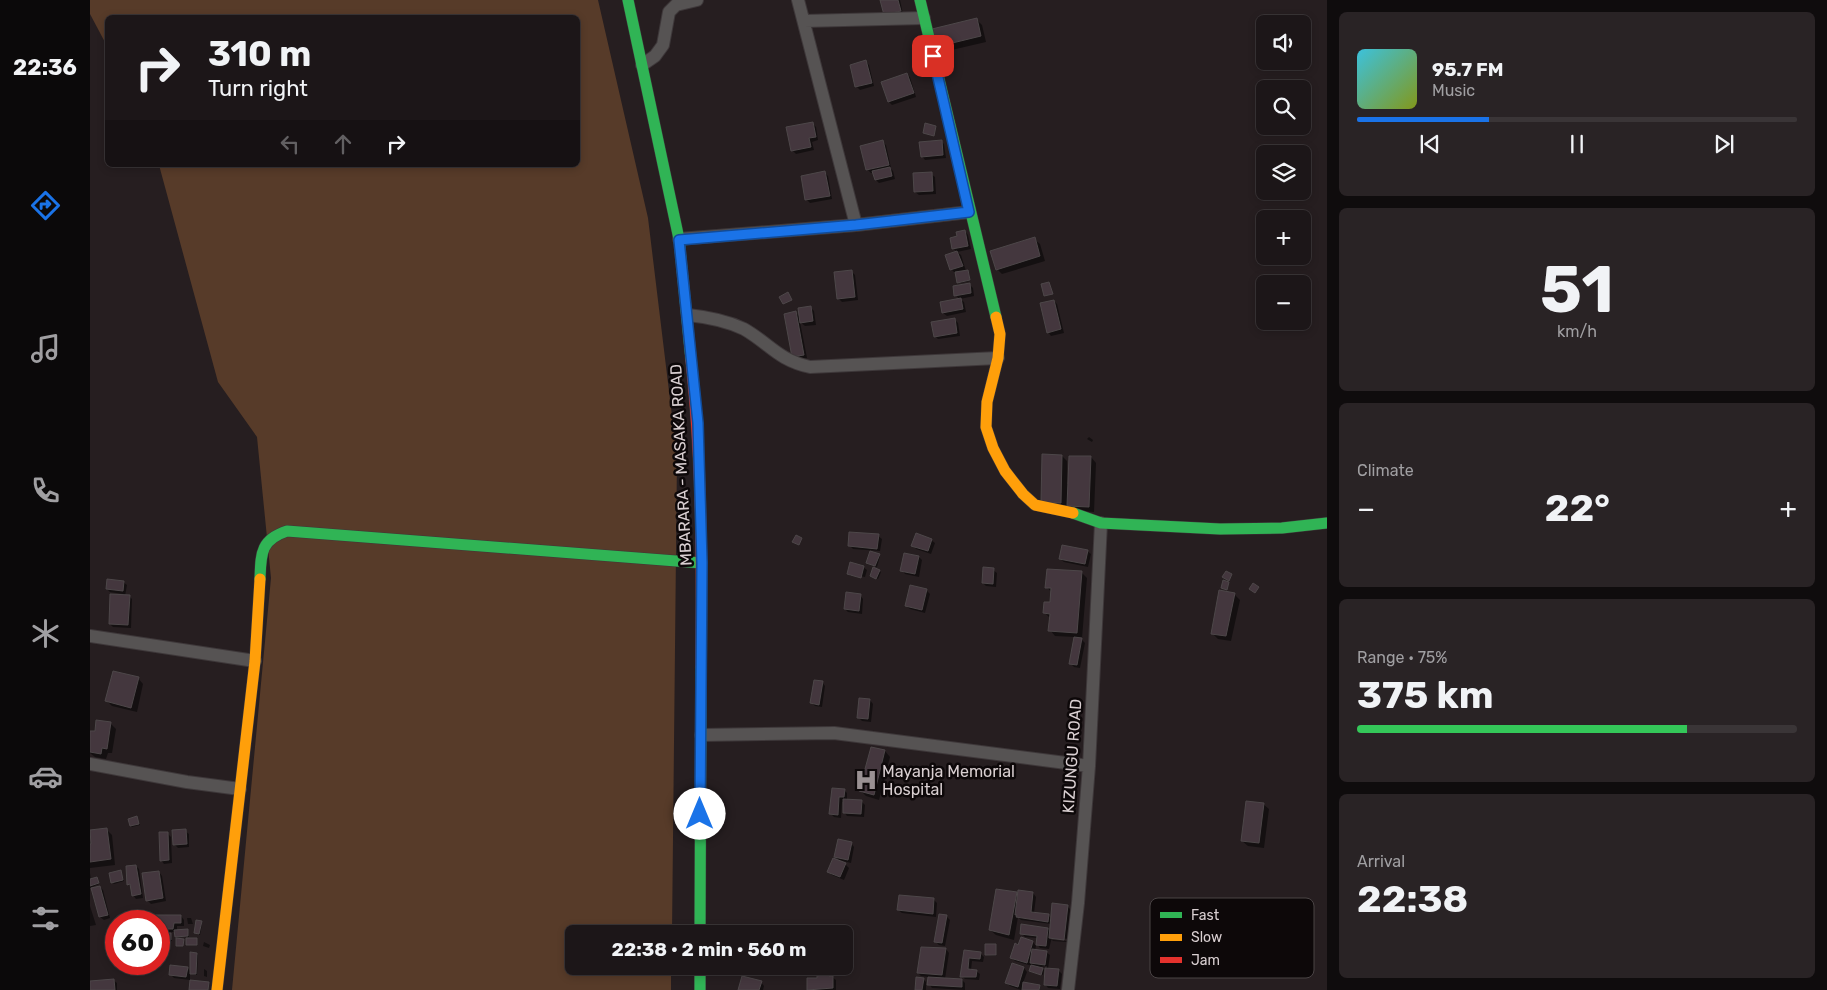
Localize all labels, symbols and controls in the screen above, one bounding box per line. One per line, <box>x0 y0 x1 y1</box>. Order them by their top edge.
map controls <box>1256 15 1311 330</box>
button: sound <box>1256 15 1311 70</box>
text: 310 m <box>208 33 311 75</box>
icon: right <box>125 35 190 100</box>
pin <box>912 35 954 77</box>
icon: arrive <box>919 42 947 70</box>
text: 22:36 <box>13 54 77 81</box>
text: 95.7 FM <box>1432 58 1504 81</box>
text: Turn right <box>208 75 308 102</box>
button: search <box>1256 80 1311 135</box>
text: Music <box>1432 81 1475 100</box>
icon: left <box>276 130 304 158</box>
icon: ahead <box>329 130 357 158</box>
icon: right <box>382 130 410 158</box>
icon: previous <box>1416 130 1444 158</box>
icon: pause <box>1563 130 1591 158</box>
icon: next <box>1710 130 1738 158</box>
button: layers <box>1256 145 1311 200</box>
icon: directions <box>28 188 63 223</box>
button: + <box>1256 210 1311 265</box>
text: 51 <box>1540 251 1614 328</box>
button: − <box>1256 275 1311 330</box>
text: km/h <box>1557 322 1597 341</box>
icon: music <box>28 331 63 366</box>
street label: MBARARA - MASAKA ROAD <box>666 364 696 566</box>
text: Climate <box>1357 461 1414 480</box>
icon: phone <box>28 473 63 508</box>
text: 22° <box>1545 485 1610 531</box>
text: − <box>1357 492 1375 525</box>
text: + <box>1780 492 1797 525</box>
icon: climate <box>28 616 63 651</box>
text: Range · 75% <box>1357 648 1448 667</box>
text: 375 km <box>1357 672 1494 718</box>
street label: KIZUNGU ROAD <box>1059 698 1085 814</box>
icon: car <box>28 759 63 794</box>
place label: Mayanja Memorial Hospital <box>882 762 1015 799</box>
hospital icon: Mayanja Memorial Hospital <box>853 767 879 793</box>
position arrow <box>673 787 725 839</box>
text: Arrival <box>1357 852 1405 871</box>
text: 22:38 <box>1357 876 1468 922</box>
legend <box>1150 898 1314 978</box>
icon: filters <box>28 901 63 936</box>
text: Fast <box>1191 907 1220 924</box>
speed limit sign: 60 <box>105 910 170 975</box>
text: Slow <box>1191 929 1222 946</box>
text: 22:38 · 2 min · 560 m <box>612 938 806 961</box>
text: Jam <box>1191 952 1220 969</box>

